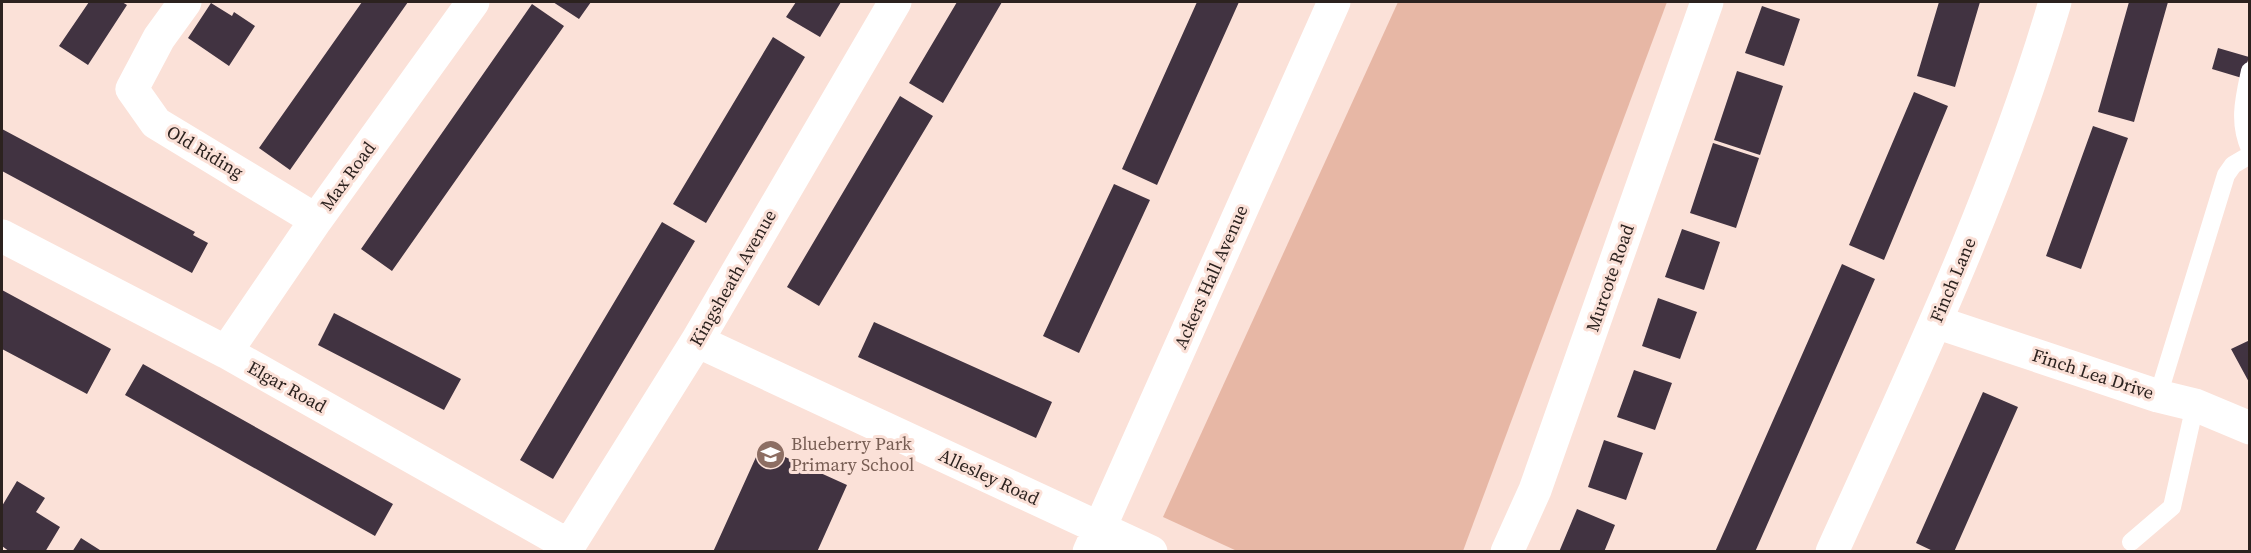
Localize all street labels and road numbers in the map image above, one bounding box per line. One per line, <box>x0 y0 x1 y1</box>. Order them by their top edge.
street label: Old Riding <box>162 119 248 184</box>
street label: Max Road <box>314 136 381 215</box>
street label: Ackers Hall Avenue <box>1168 201 1254 353</box>
street label: Kingsheath Avenue <box>683 205 782 351</box>
street label: Murcote Road <box>1579 221 1640 335</box>
street label: Finch Lane <box>1923 234 1982 326</box>
street label: Finch Lea Drive <box>2029 342 2157 405</box>
street label: Elgar Road <box>243 355 331 419</box>
street label: Allesley Road <box>935 442 1043 511</box>

